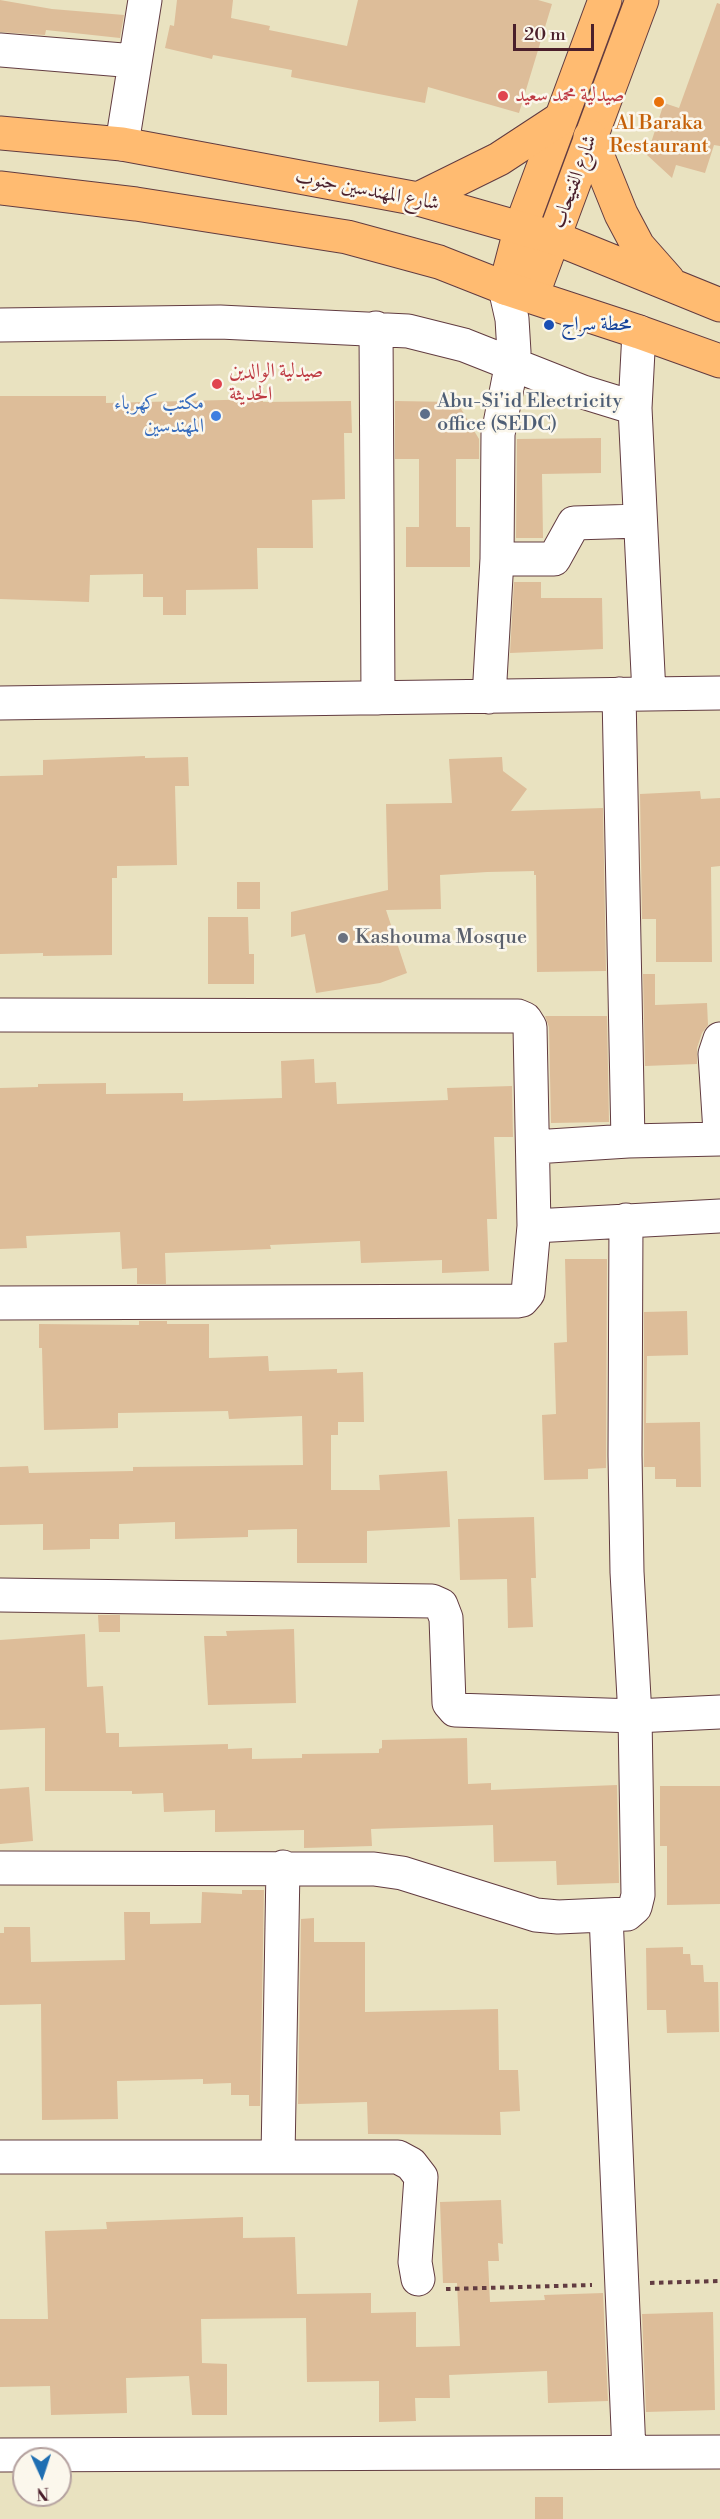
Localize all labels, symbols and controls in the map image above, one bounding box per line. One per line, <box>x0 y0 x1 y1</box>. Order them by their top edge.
scale bar <box>516 12 597 50</box>
text: 20 m <box>524 23 566 46</box>
place label: صيدلية محمد سعيد <box>515 84 624 108</box>
marker: صيدلية محمد سعيد <box>496 89 510 103</box>
marker: Al Baraka Restaurant <box>652 95 666 109</box>
place label: Al Baraka Restaurant <box>609 112 709 159</box>
street label: شارع الفتيحاب <box>547 132 603 232</box>
street label: شارع المهندسين جنوب <box>293 165 441 217</box>
place label: محطة سراج <box>561 313 631 337</box>
marker: محطة سراج <box>542 318 556 332</box>
place label: صيدلية الوالدين الحديثة <box>229 360 323 407</box>
marker: صيدلية الوالدين الحديثة <box>210 377 224 391</box>
place label: Abu-Si'id Electricity office (SEDC) <box>437 390 622 437</box>
place label: مكتب كهرباء المهندسين <box>114 392 204 439</box>
marker: Abu-Si'id Electricity office (SEDC) <box>418 407 432 421</box>
marker: مكتب كهرباء المهندسين <box>209 409 223 423</box>
place label: Kashouma Mosque <box>355 926 527 950</box>
marker: Kashouma Mosque <box>336 931 350 945</box>
north arrow <box>12 2447 72 2507</box>
text: N <box>36 2483 50 2503</box>

